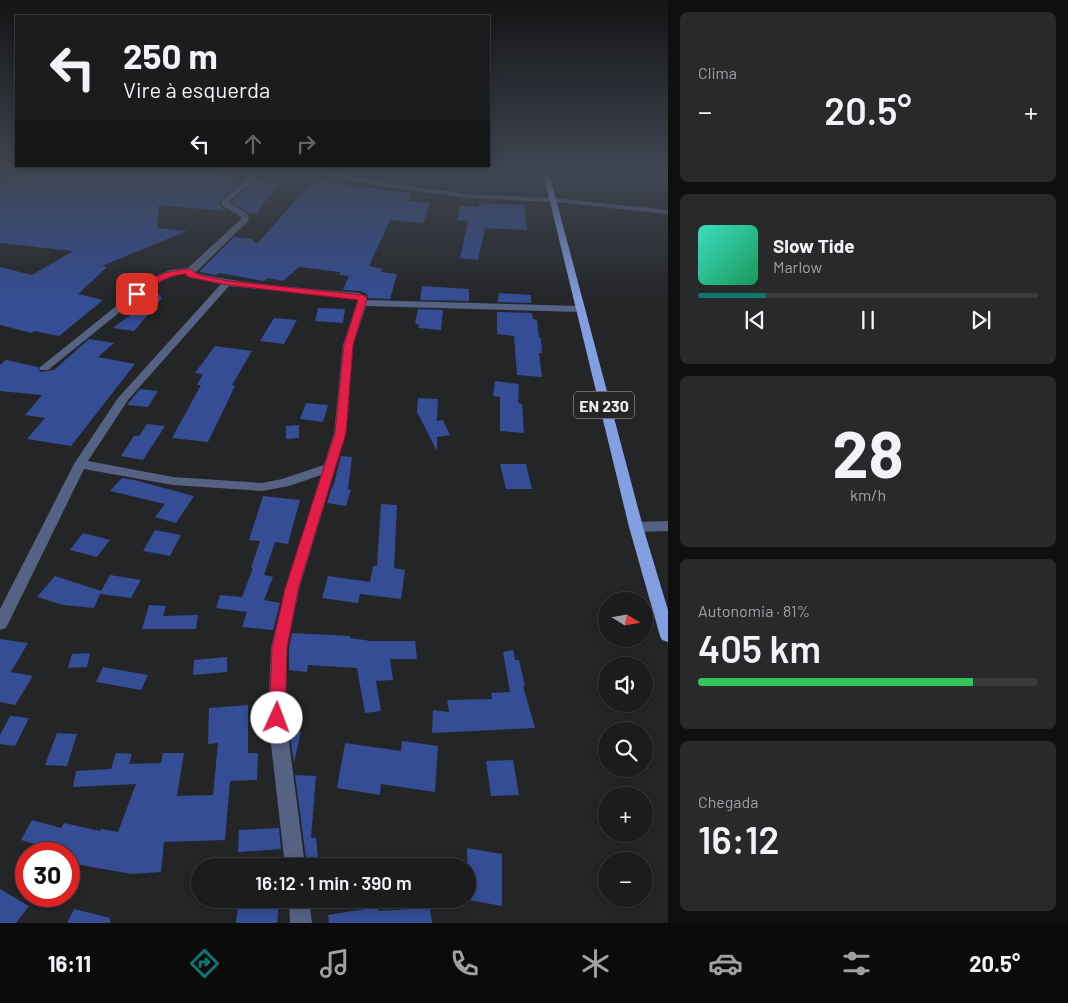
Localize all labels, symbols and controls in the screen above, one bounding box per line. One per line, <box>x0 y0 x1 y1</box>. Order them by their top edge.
text: 250 m <box>123 34 218 76</box>
icon: left <box>40 35 105 100</box>
text: Clima <box>698 63 737 82</box>
text: Vire à esquerda <box>123 76 270 102</box>
text: 20.5° <box>824 87 912 133</box>
text: − <box>698 94 712 128</box>
text: + <box>1024 94 1038 128</box>
icon: left <box>186 130 214 158</box>
icon: ahead <box>239 130 267 158</box>
icon: right <box>292 130 320 158</box>
text: Slow Tide <box>773 234 855 257</box>
text: Marlow <box>773 257 822 276</box>
pin <box>116 273 158 315</box>
icon: arrive <box>123 280 151 308</box>
icon: previous <box>741 306 769 334</box>
icon: pause <box>854 306 882 334</box>
icon: next <box>967 306 995 334</box>
road number: EN 230 <box>574 392 634 418</box>
text: 28 <box>832 413 904 491</box>
text: km/h <box>850 485 886 504</box>
north arrow <box>598 592 652 648</box>
map controls <box>598 592 653 907</box>
text: Autonomia · 81% <box>698 601 810 620</box>
text: 405 km <box>698 625 821 671</box>
button: sound <box>598 657 653 712</box>
position arrow <box>250 691 302 743</box>
button: search <box>598 722 653 777</box>
button: + <box>598 787 653 842</box>
text: Chegada <box>698 792 758 811</box>
text: 16:12 <box>698 816 779 862</box>
speed limit sign: 30 <box>15 842 80 907</box>
button: − <box>598 852 653 907</box>
text: 16:12 · 1 min · 390 m <box>255 871 412 894</box>
icon: directions <box>187 946 222 981</box>
icon: music <box>317 946 352 981</box>
icon: phone <box>447 946 482 981</box>
icon: climate <box>578 946 613 981</box>
icon: car <box>708 946 743 981</box>
icon: filters <box>839 946 874 981</box>
text: 16:11 <box>48 950 91 976</box>
text: 20.5° <box>969 950 1020 976</box>

